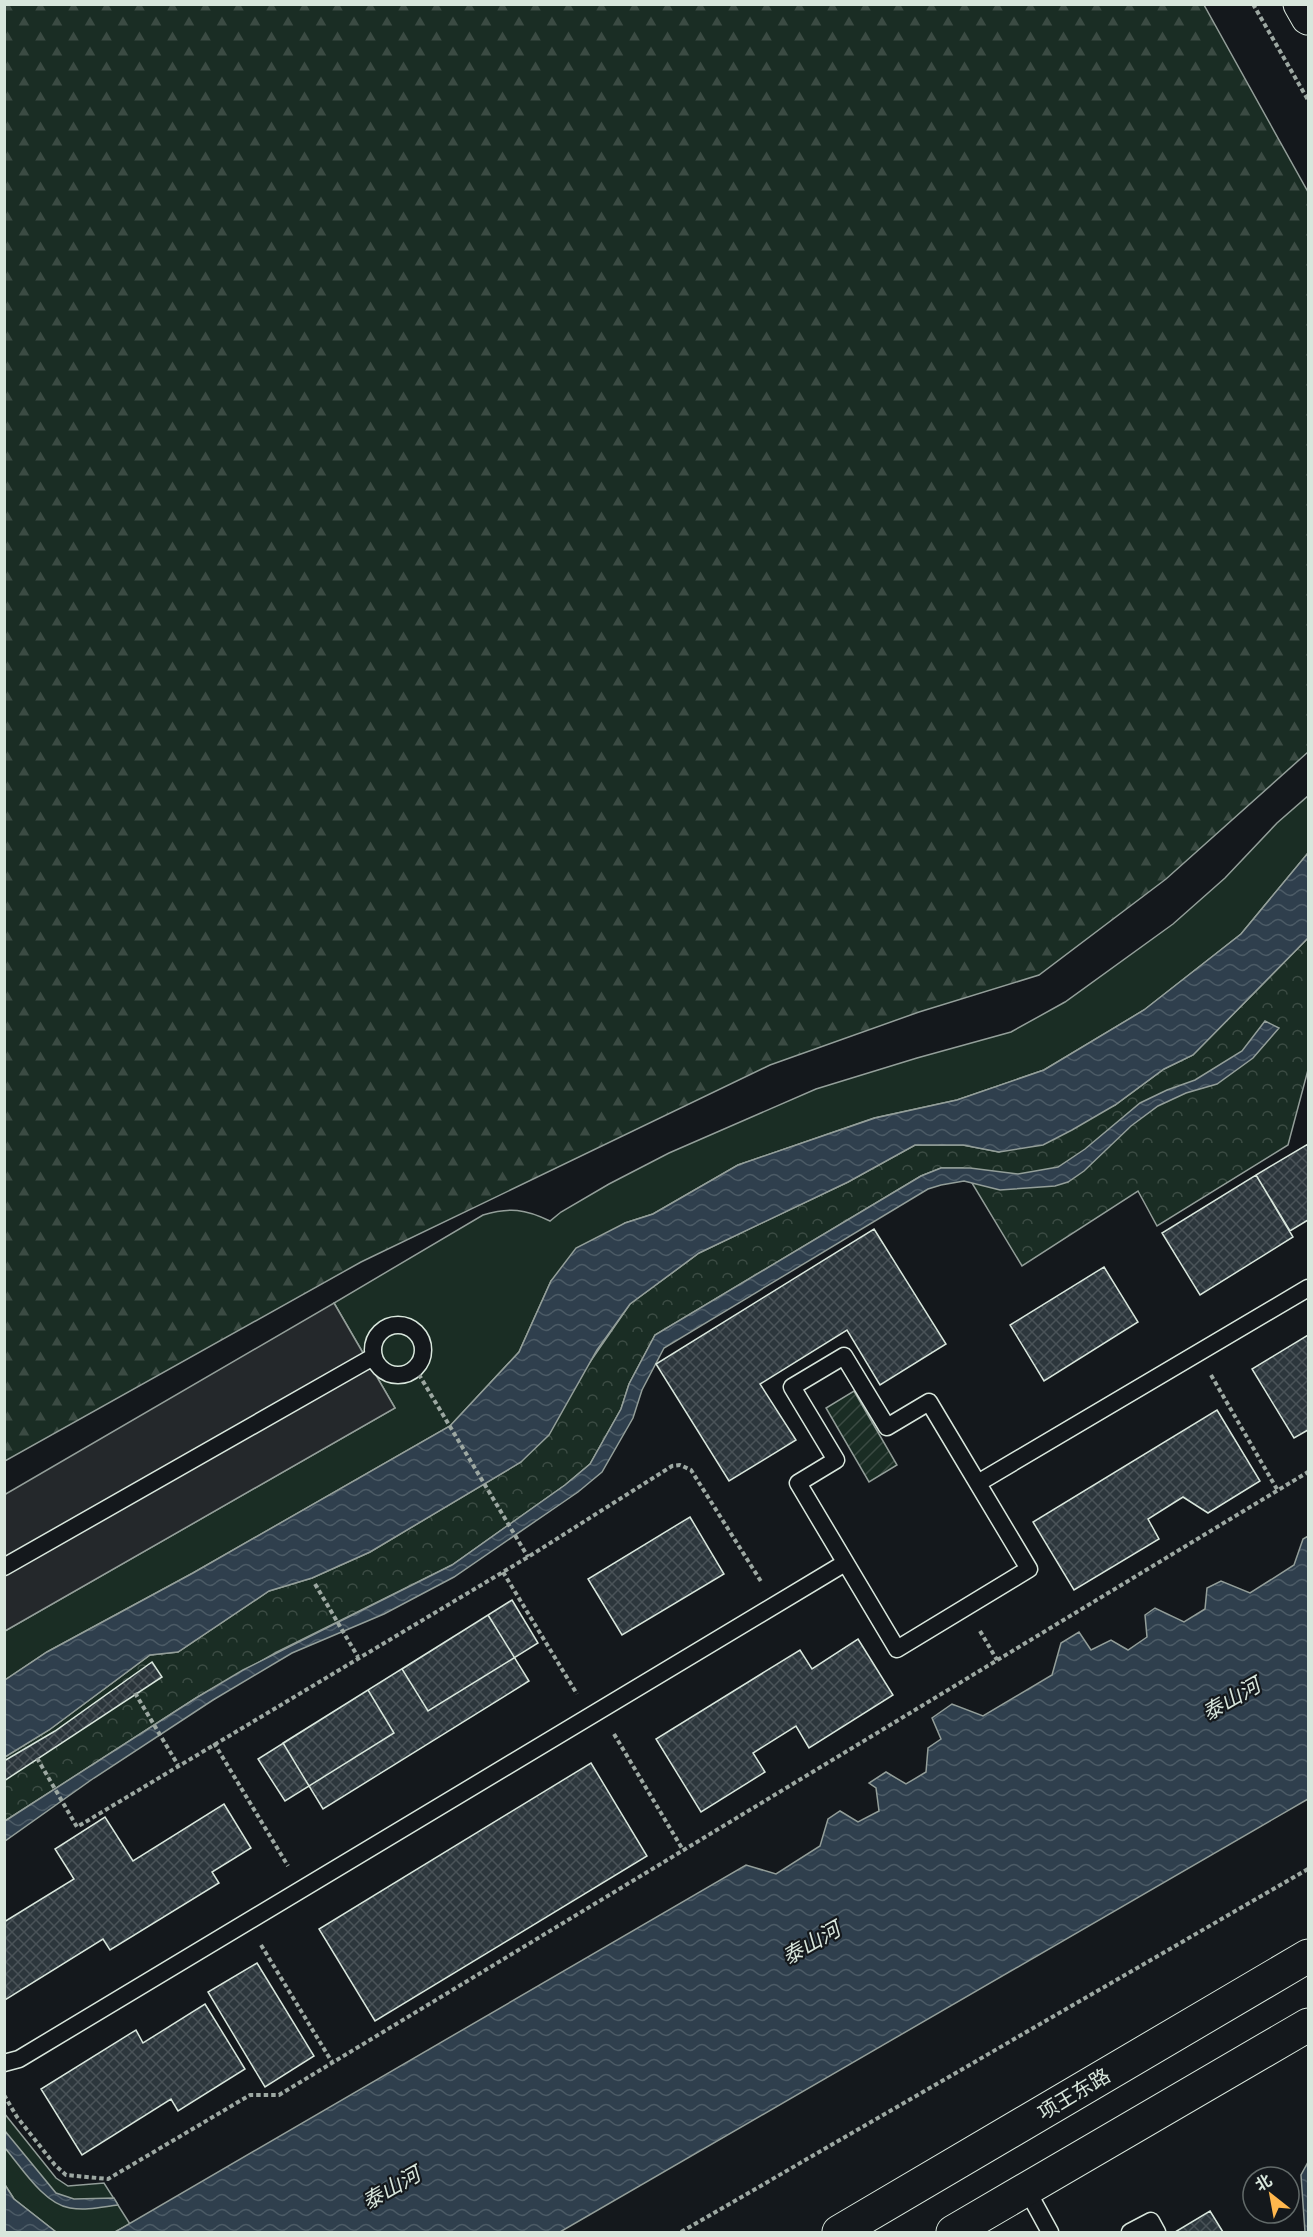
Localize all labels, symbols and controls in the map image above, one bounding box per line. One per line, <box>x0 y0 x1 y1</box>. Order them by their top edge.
water label: 泰山河 <box>1197 1670 1268 1726</box>
water label: 泰山河 <box>777 1914 848 1970</box>
street label: 项王东路 <box>1034 2063 1114 2125</box>
water label: 泰山河 <box>357 2159 428 2215</box>
north arrow <box>1241 2165 1301 2225</box>
text: 北 <box>1252 2170 1275 2195</box>

